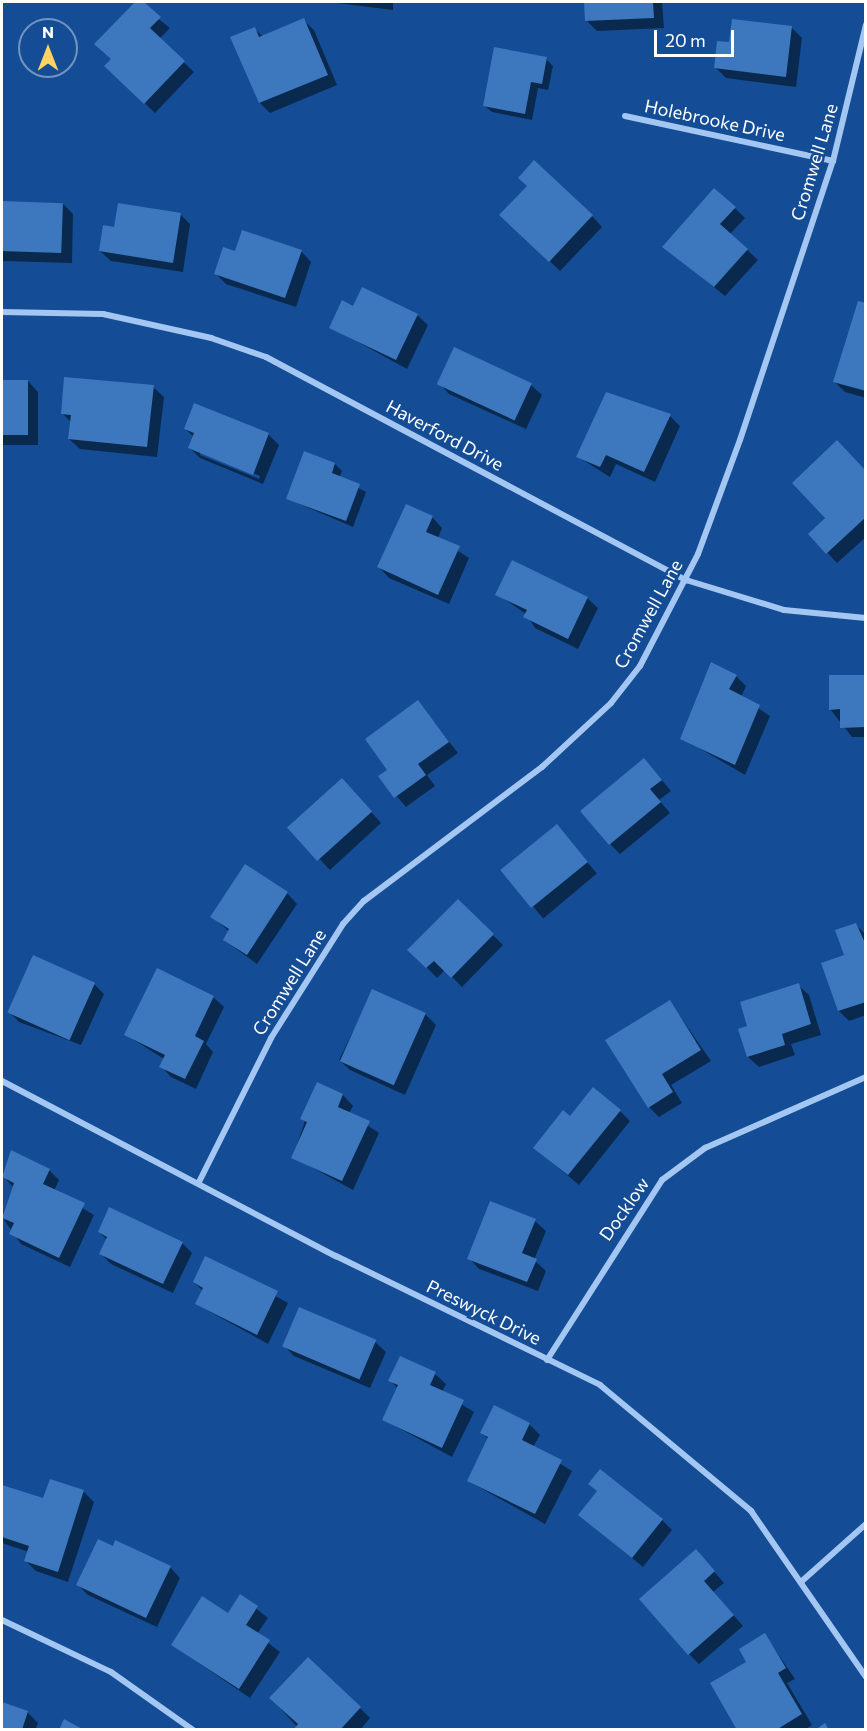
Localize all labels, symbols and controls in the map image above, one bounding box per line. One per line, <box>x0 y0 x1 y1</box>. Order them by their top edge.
north arrow <box>18 18 78 78</box>
scale bar <box>657 18 736 56</box>
text: N <box>42 22 54 41</box>
text: 20 m <box>665 29 706 51</box>
street label: Holebrooke Drive <box>643 95 787 145</box>
street label: Cromwell Lane <box>786 101 842 223</box>
street label: Haverford Drive <box>383 395 507 475</box>
street label: Cromwell Lane <box>609 556 687 672</box>
street label: Cromwell Lane <box>248 925 330 1039</box>
street label: Docklow <box>594 1173 654 1245</box>
street label: Preswyck Drive <box>423 1275 545 1349</box>

